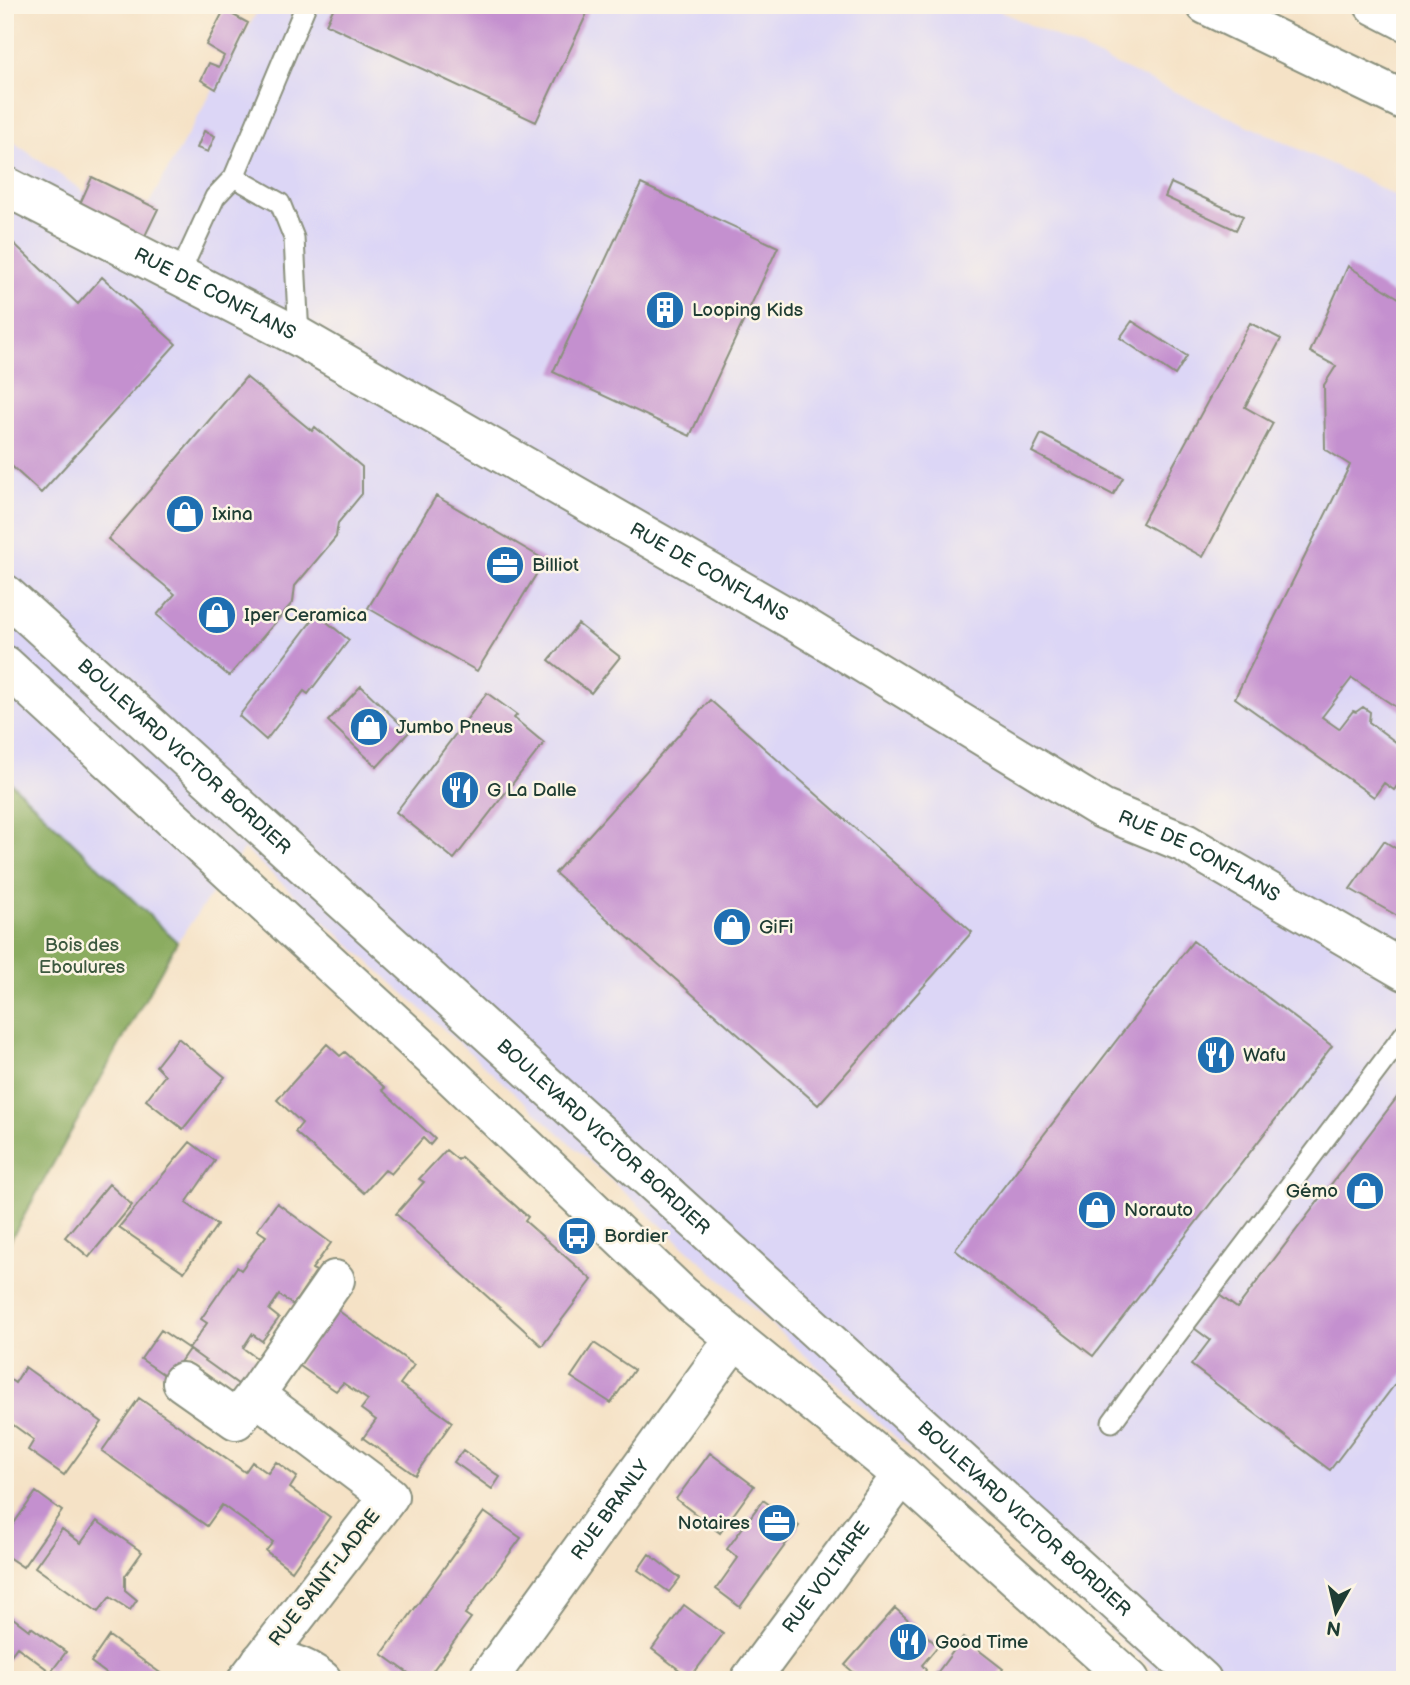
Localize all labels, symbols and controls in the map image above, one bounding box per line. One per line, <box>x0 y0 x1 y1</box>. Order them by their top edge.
street label: RUE DE CONFLANS <box>130 243 300 345</box>
building icon: Looping Kids <box>644 289 686 331</box>
place label: Looping Kids <box>692 299 803 322</box>
shop icon: Ixina <box>164 493 206 535</box>
place label: Ixina <box>212 503 253 526</box>
street label: RUE DE CONFLANS <box>626 518 792 626</box>
office icon: Billiot <box>484 544 526 586</box>
place label: Billiot <box>532 554 579 577</box>
shop icon: Iper Ceramica <box>196 594 238 636</box>
place label: Iper Ceramica <box>244 604 367 627</box>
street label: BOULEVARD VICTOR BORDIER <box>73 654 296 859</box>
shop icon: Jumbo Pneus <box>348 706 390 748</box>
place label: Jumbo Pneus <box>396 716 513 739</box>
restaurant icon: G La Dalle <box>439 769 481 811</box>
place label: G La Dalle <box>487 779 577 802</box>
street label: RUE DE CONFLANS <box>1115 805 1284 907</box>
shop icon: GiFi <box>711 906 753 948</box>
place label: GiFi <box>759 916 793 939</box>
park label: Bois des Eboulures <box>39 934 125 979</box>
street label: BOULEVARD VICTOR BORDIER <box>492 1034 715 1239</box>
restaurant icon: Wafu <box>1195 1034 1237 1076</box>
place label: Wafu <box>1243 1044 1286 1067</box>
shop icon: Gémo <box>1344 1170 1386 1212</box>
place label: Gémo <box>1286 1180 1338 1203</box>
shop icon: Norauto <box>1076 1189 1118 1231</box>
place label: Norauto <box>1124 1199 1193 1222</box>
bus stop icon: Bordier <box>556 1215 598 1257</box>
place label: Bordier <box>604 1225 669 1248</box>
street label: BOULEVARD VICTOR BORDIER <box>913 1416 1135 1621</box>
street label: RUE BRANLY <box>566 1455 655 1564</box>
office icon: Notaires <box>756 1502 798 1544</box>
street label: RUE SAINT-LADRE <box>264 1505 386 1651</box>
place label: Notaires <box>678 1512 750 1535</box>
street label: RUE VOLTAIRE <box>778 1517 875 1637</box>
north arrow <box>1302 1576 1372 1646</box>
text: N <box>1325 1615 1343 1640</box>
restaurant icon: Good Time <box>887 1621 929 1663</box>
place label: Good Time <box>935 1631 1028 1654</box>

